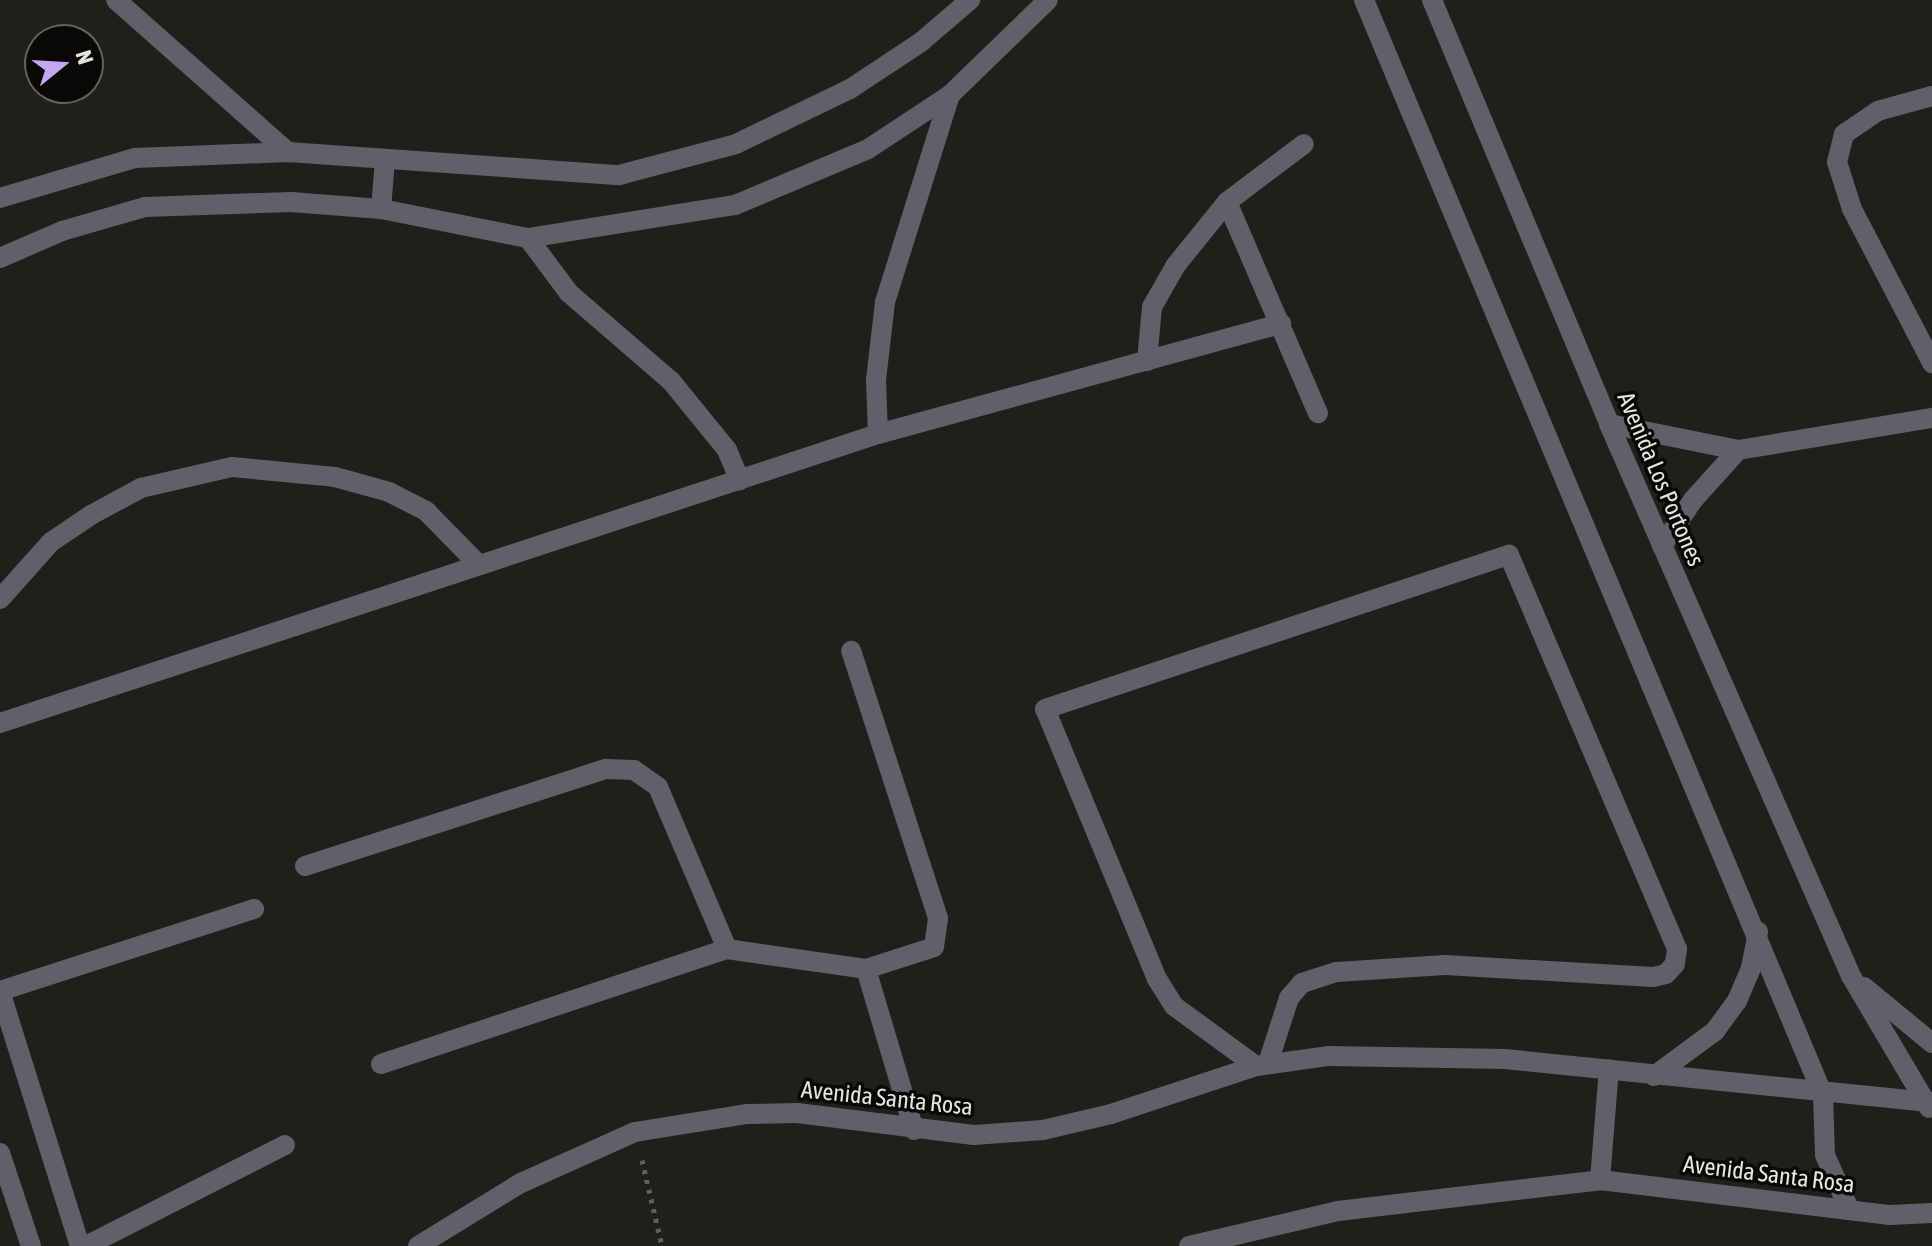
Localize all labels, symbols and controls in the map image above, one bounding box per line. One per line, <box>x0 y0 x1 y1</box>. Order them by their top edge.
north arrow <box>24 24 104 104</box>
text: N <box>71 47 99 67</box>
street label: Avenida Los Portones <box>1611 388 1711 570</box>
street label: Avenida Santa Rosa <box>800 1075 974 1121</box>
street label: Avenida Santa Rosa <box>1682 1149 1856 1199</box>

